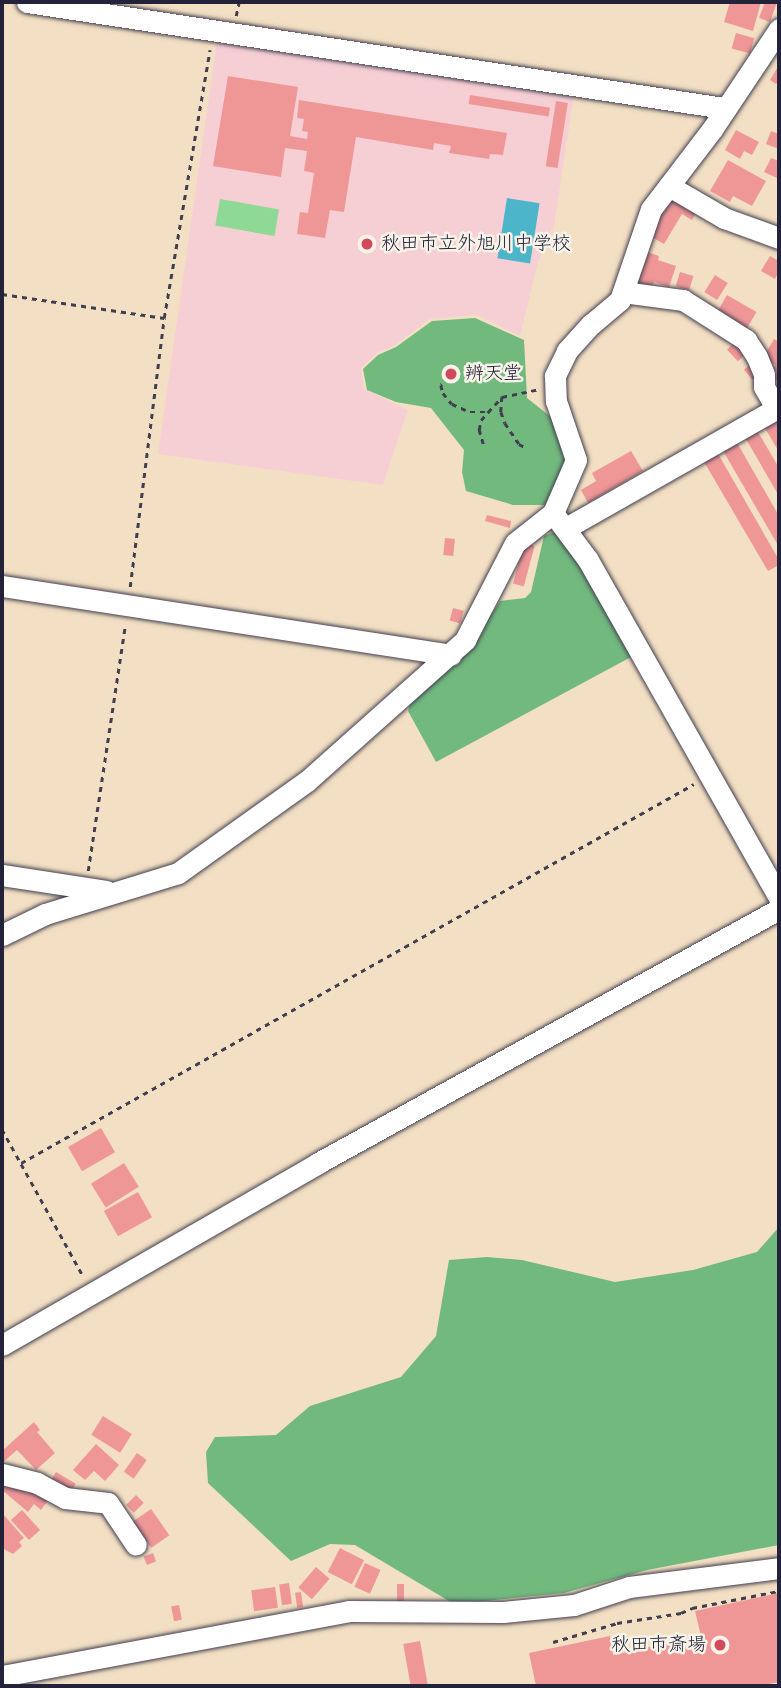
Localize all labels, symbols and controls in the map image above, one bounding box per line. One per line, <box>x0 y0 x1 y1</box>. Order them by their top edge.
place label: 秋田市立外旭川中学校 <box>381 233 571 255</box>
marker: 秋田市立外旭川中学校 <box>359 236 375 252</box>
place label: 辨天堂 <box>465 363 522 385</box>
marker: 辨天堂 <box>443 366 459 382</box>
place label: 秋田市斎場 <box>611 1634 706 1656</box>
marker: 秋田市斎場 <box>712 1637 728 1653</box>

